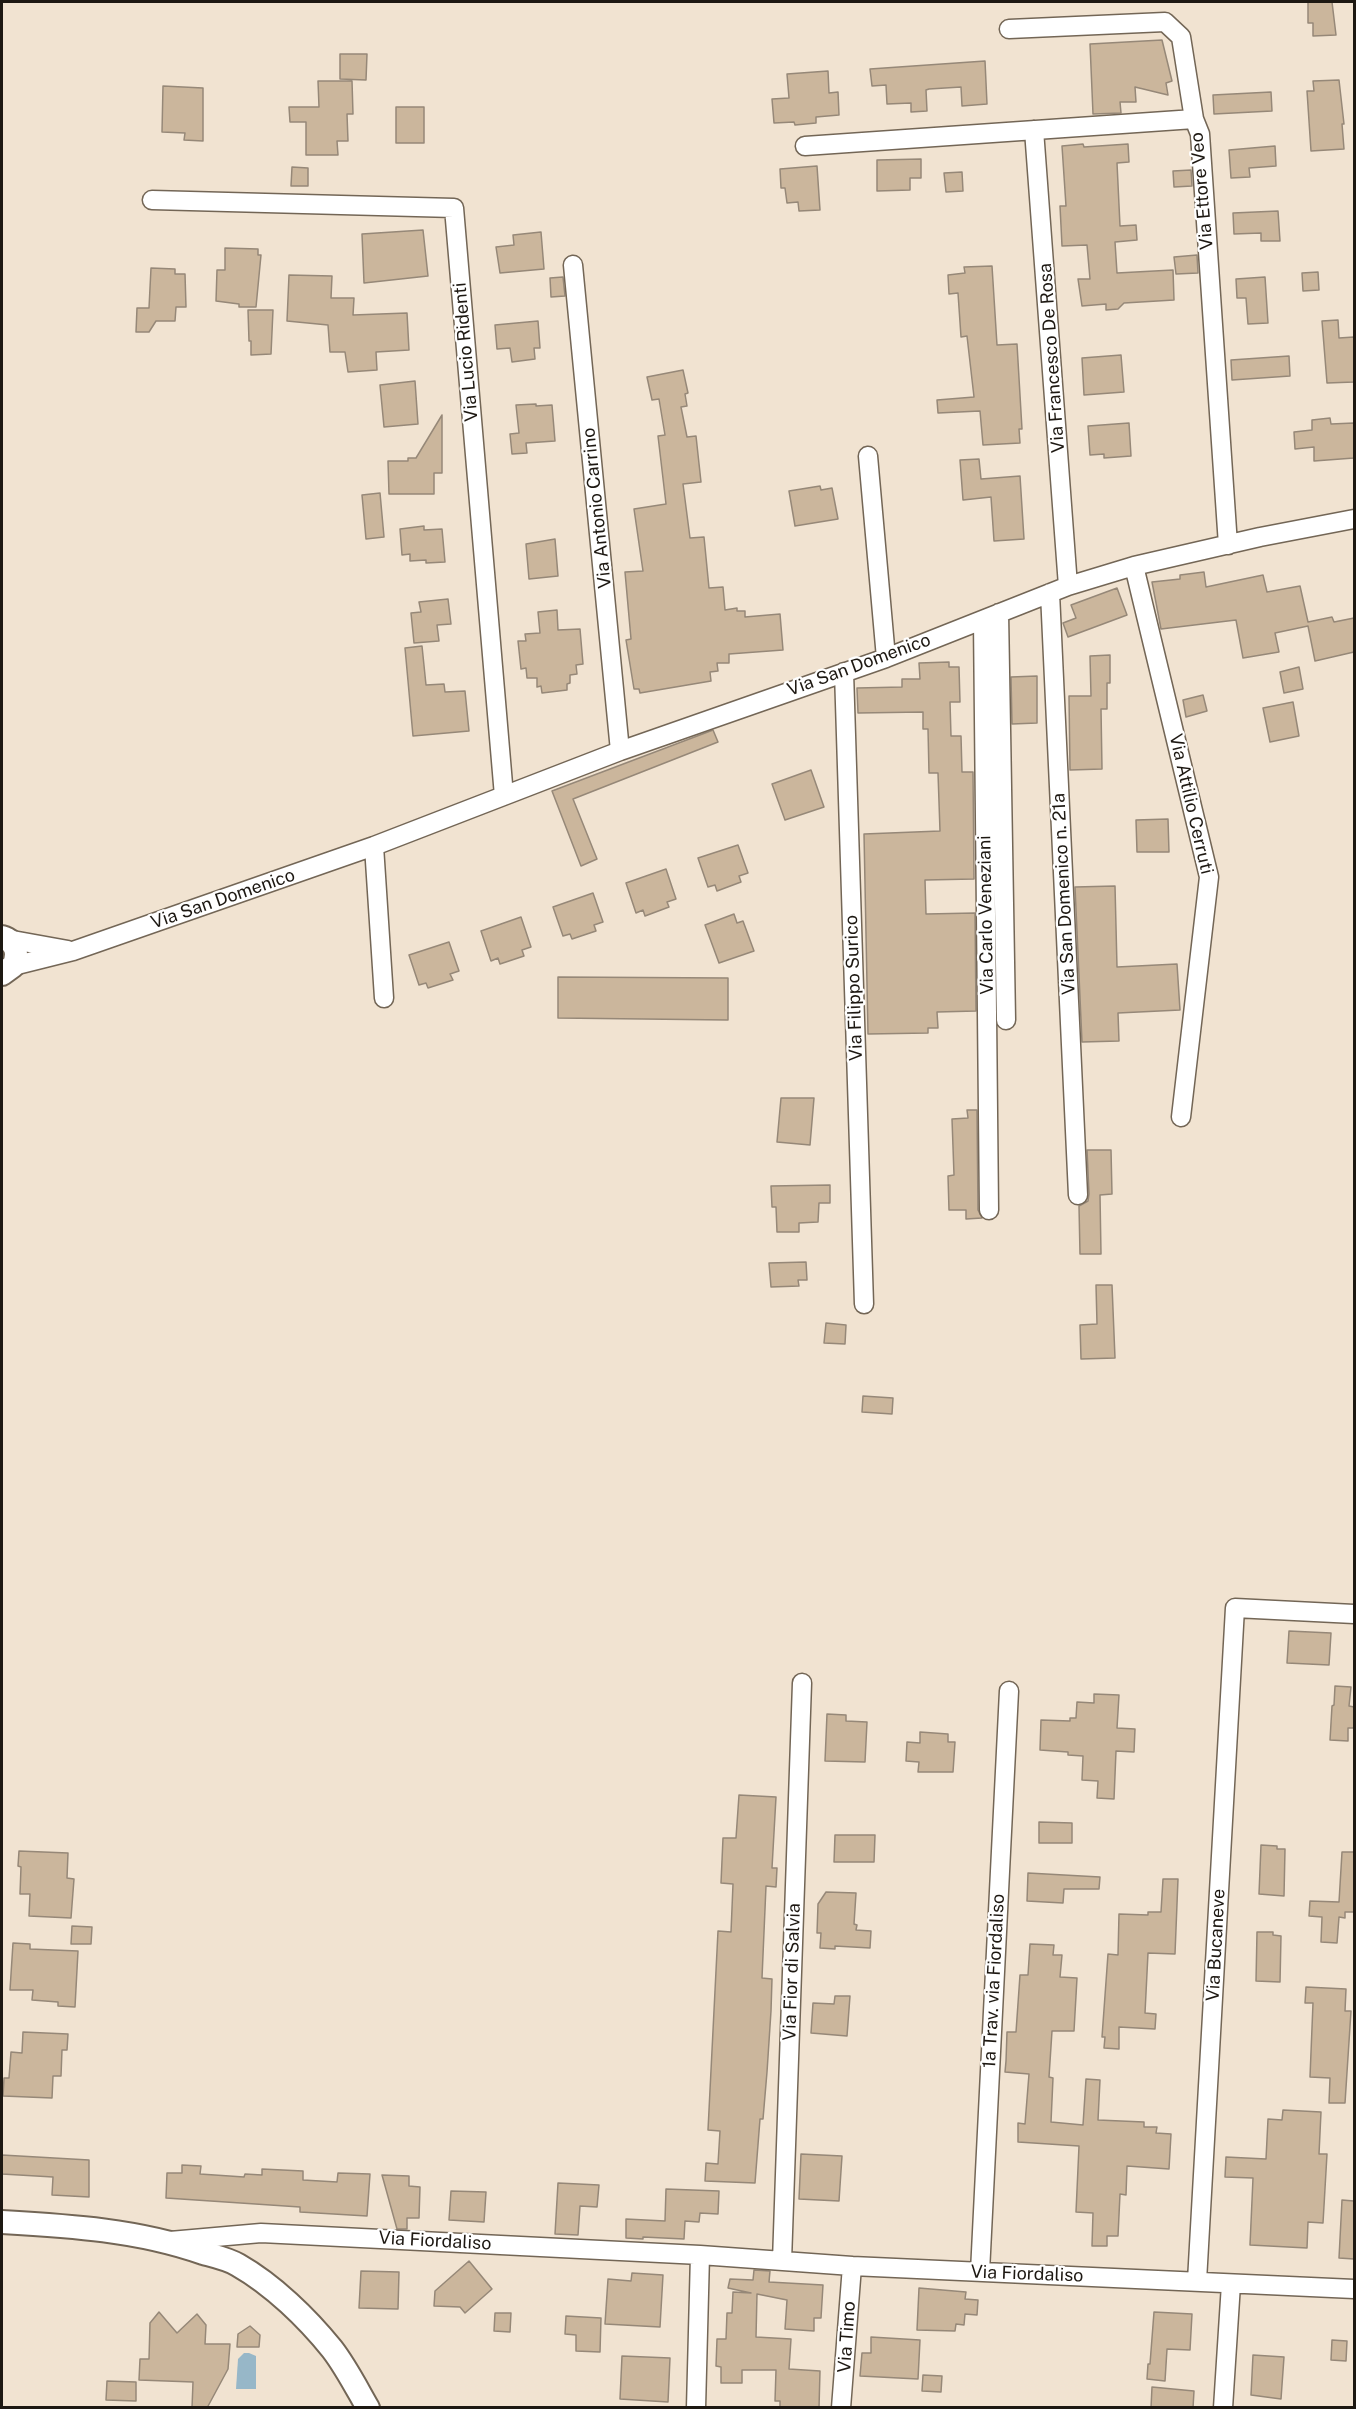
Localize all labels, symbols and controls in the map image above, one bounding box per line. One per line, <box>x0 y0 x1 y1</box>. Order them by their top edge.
street label: Via Ettore Veo <box>1186 131 1218 251</box>
street label: Via Francesco De Rosa <box>1035 262 1069 454</box>
street label: Via Lucio Ridenti <box>449 282 483 422</box>
street label: Via Antonio Carrino <box>578 427 616 589</box>
street label: Via San Domenico <box>784 629 934 701</box>
street label: Via Attilio Cerruti <box>1164 732 1218 876</box>
street label: Via San Domenico n. 21a <box>1048 793 1080 995</box>
street label: Via Carlo Veneziani <box>974 835 998 995</box>
street label: Via San Domenico <box>148 864 298 934</box>
street label: Via Filippo Surico <box>841 915 867 1061</box>
street label: Via Bucaneve <box>1202 1888 1230 2002</box>
street label: 1a Trav. via Fiordaliso <box>979 1893 1009 2069</box>
street label: Via Fior di Salvia <box>779 1903 805 2041</box>
street label: Via Fiordaliso <box>378 2227 492 2255</box>
street label: Via Fiordaliso <box>970 2261 1084 2287</box>
street label: Via Timo <box>834 2300 860 2374</box>

